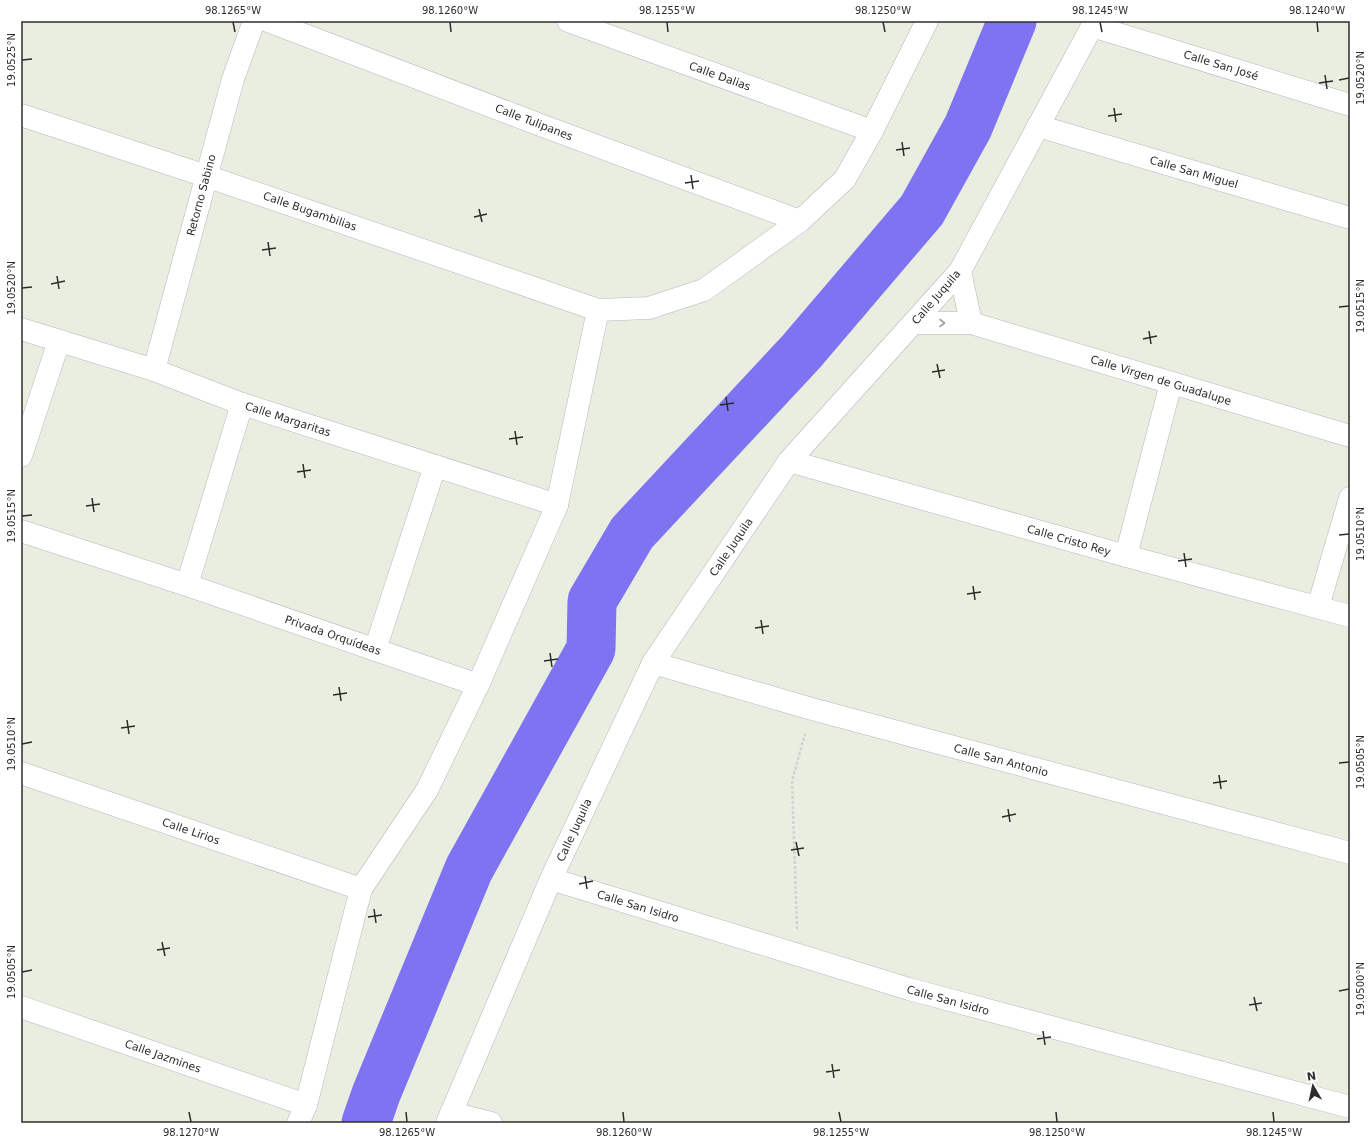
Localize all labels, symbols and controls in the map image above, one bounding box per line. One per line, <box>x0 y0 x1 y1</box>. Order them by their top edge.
text: 98.1265°W <box>205 5 261 16</box>
text: 98.1260°W <box>422 5 478 16</box>
text: 98.1255°W <box>639 5 695 16</box>
text: 98.1250°W <box>855 5 911 16</box>
text: 98.1245°W <box>1072 5 1128 16</box>
text: 98.1240°W <box>1289 5 1345 16</box>
text: 19.0525°N <box>6 33 17 87</box>
street label: Calle San José <box>1182 48 1260 83</box>
text: 19.0520°N <box>1355 51 1366 105</box>
street label: Calle Dalias <box>687 59 753 94</box>
street label: Calle Tulipanes <box>493 102 575 143</box>
street label: Retorno Sabino <box>184 153 219 237</box>
street label: Calle San Miguel <box>1148 154 1240 191</box>
street label: Calle Bugambilias <box>261 189 359 234</box>
text: 19.0520°N <box>6 261 17 315</box>
street label: Calle Juquila <box>909 267 964 327</box>
text: 19.0515°N <box>1355 279 1366 333</box>
one-way arrow <box>939 319 945 327</box>
street label: Calle Virgen de Guadalupe <box>1089 353 1233 408</box>
street label: Calle Margaritas <box>243 399 333 440</box>
text: 19.0515°N <box>6 489 17 543</box>
text: 19.0510°N <box>1355 507 1366 561</box>
street label: Calle Juquila <box>707 516 756 579</box>
street label: Calle Cristo Rey <box>1025 522 1113 559</box>
street label: Privada Orquídeas <box>283 613 383 658</box>
text: 19.0510°N <box>6 717 17 771</box>
text: 19.0505°N <box>1355 735 1366 789</box>
street label: Calle San Antonio <box>952 742 1050 779</box>
street label: Calle Juquila <box>554 797 595 864</box>
street label: Calle Lirios <box>160 816 222 847</box>
street label: Calle San Isidro <box>595 888 681 925</box>
text: 19.0505°N <box>6 945 17 999</box>
text: 19.0500°N <box>1355 962 1366 1016</box>
street label: Calle San Isidro <box>905 983 991 1018</box>
street label: Calle Jazmines <box>123 1037 203 1076</box>
north arrow <box>1293 1066 1333 1106</box>
text: N <box>1306 1069 1317 1084</box>
text: 98.1270°W <box>163 1127 219 1138</box>
text: 98.1265°W <box>379 1127 435 1138</box>
text: 98.1260°W <box>596 1127 652 1138</box>
text: 98.1255°W <box>813 1127 869 1138</box>
text: 98.1250°W <box>1029 1127 1085 1138</box>
text: 98.1245°W <box>1246 1127 1302 1138</box>

